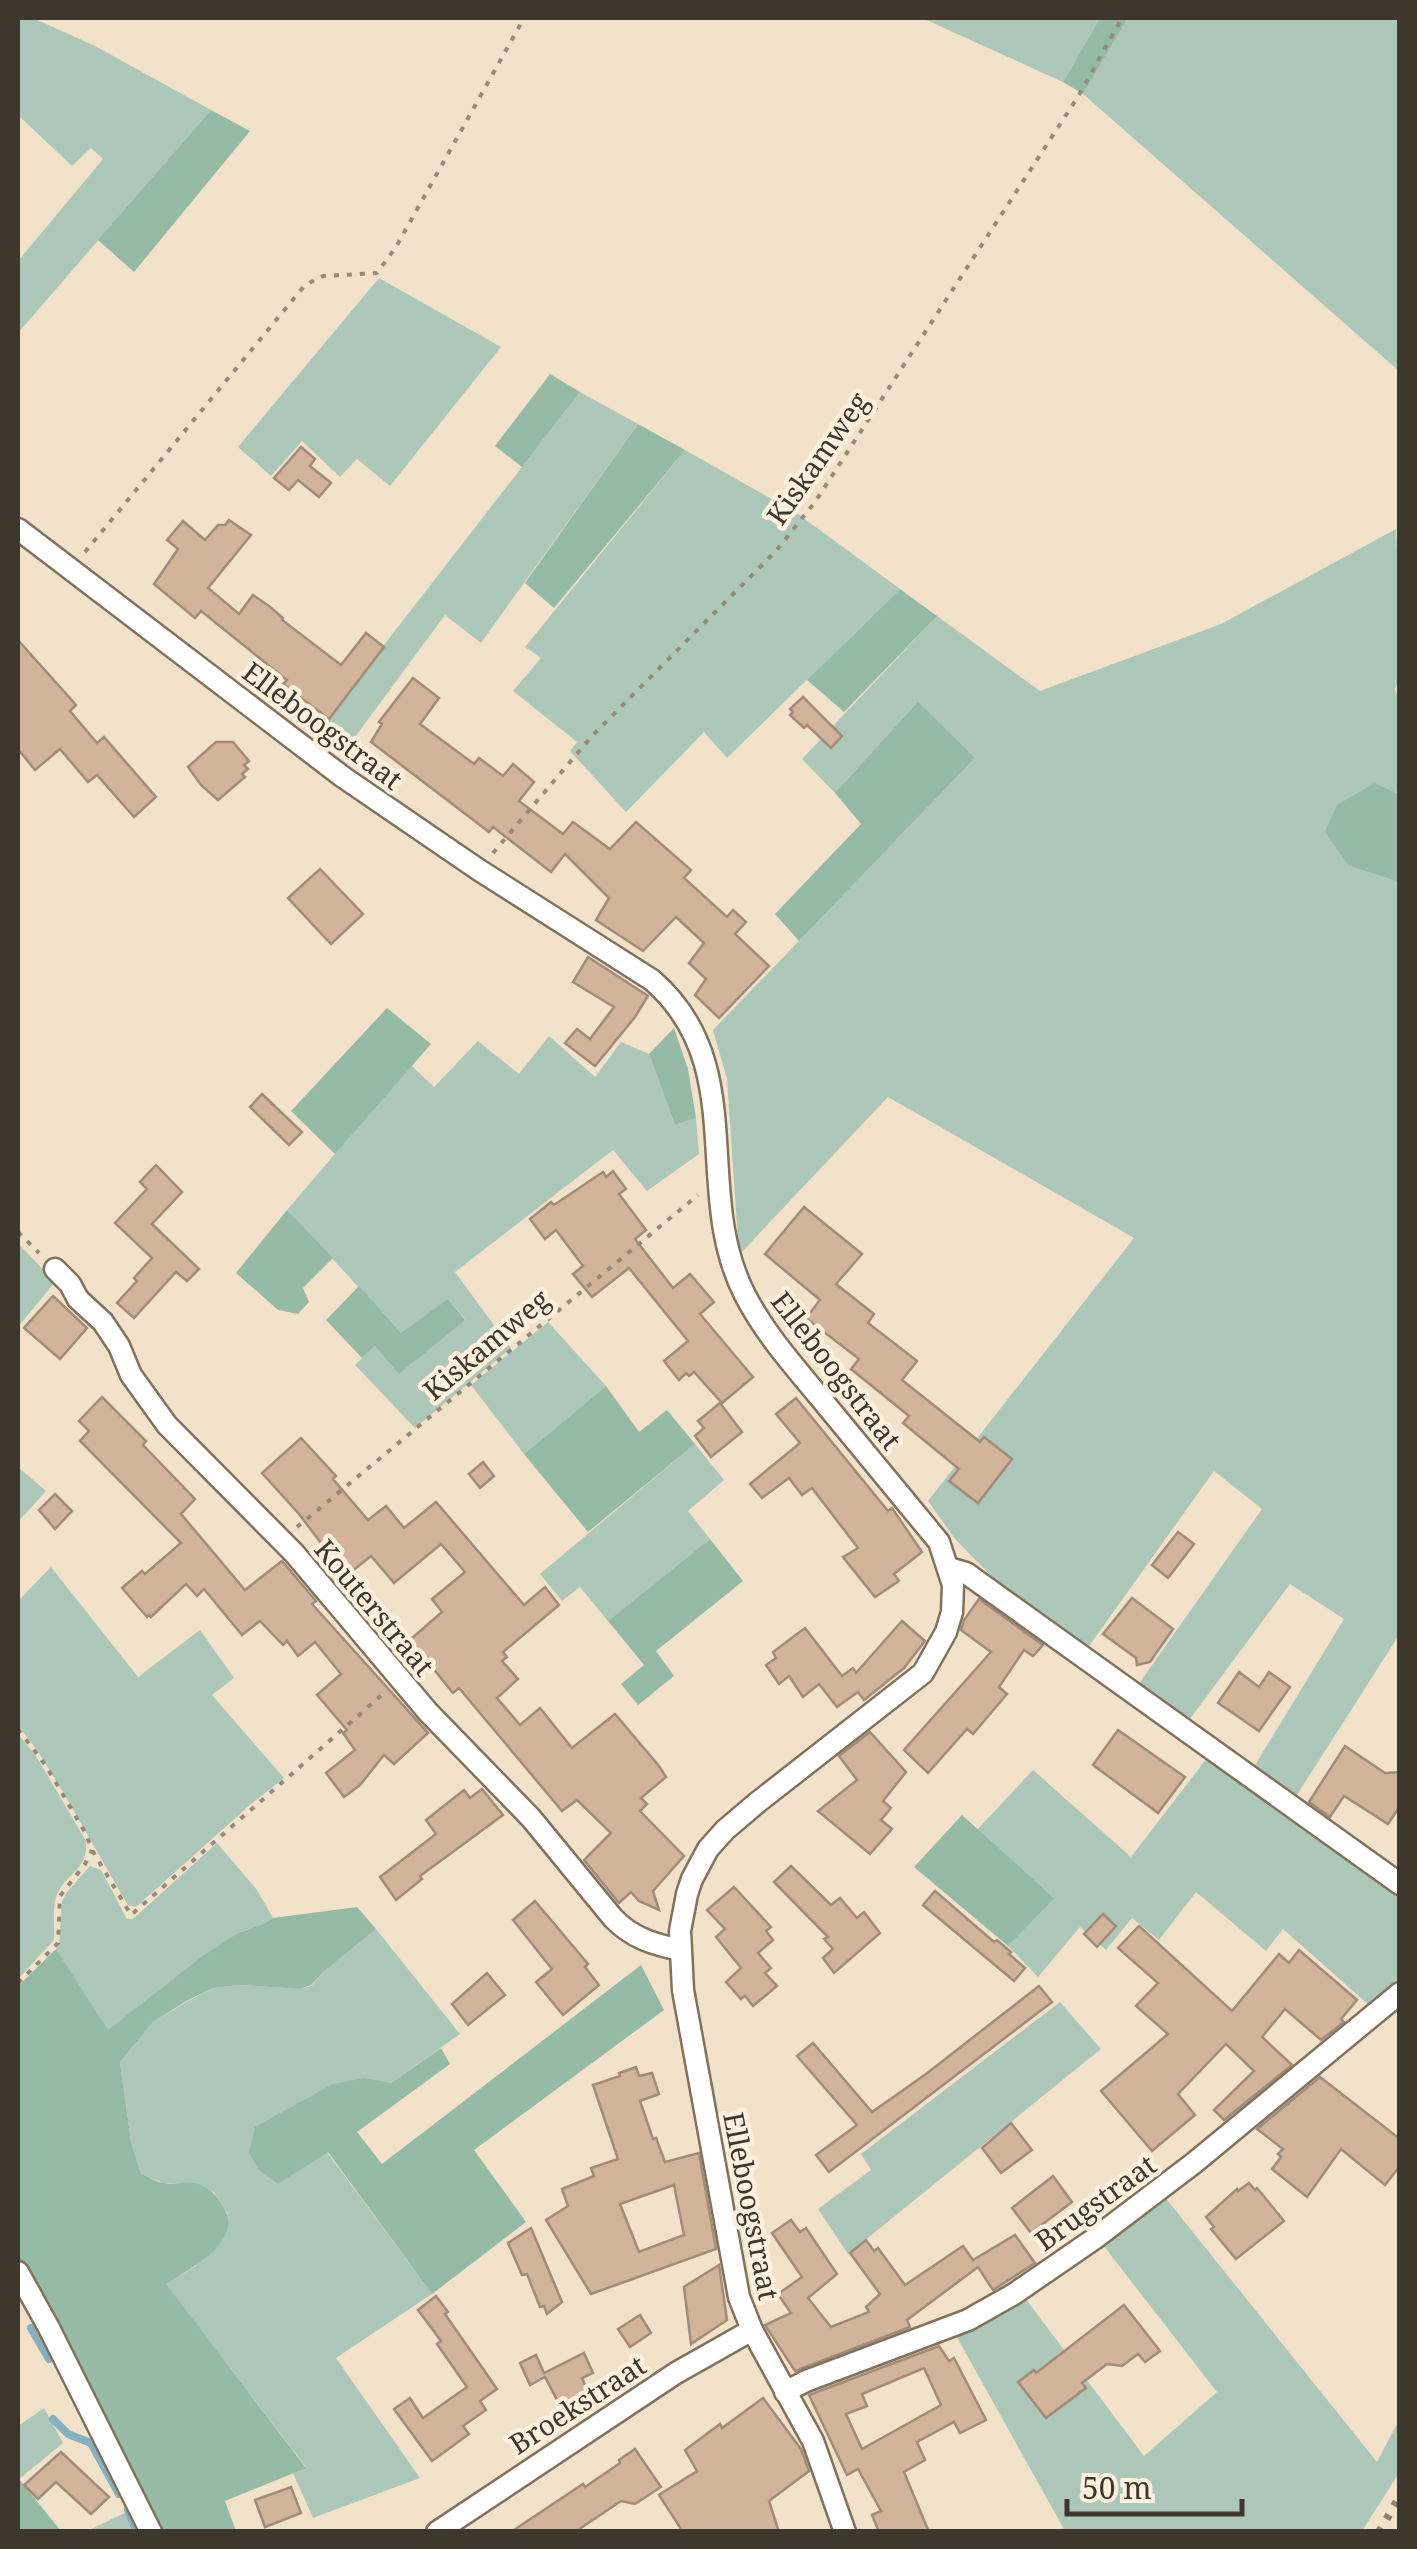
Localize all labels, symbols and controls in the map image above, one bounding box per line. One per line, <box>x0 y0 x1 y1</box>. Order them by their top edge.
street label: Kiskamweg <box>757 384 877 532</box>
street label: Elleboogstraat <box>235 652 411 798</box>
street label: Kiskamweg <box>415 1280 557 1408</box>
street label: Elleboogstraat <box>763 1283 911 1457</box>
street label: Kouterstraat <box>307 1531 443 1683</box>
street label: Elleboogstraat <box>715 2109 789 2303</box>
street label: Brugstraat <box>1027 2145 1163 2259</box>
street label: Broekstraat <box>501 2346 653 2462</box>
scale bar <box>1067 2454 1242 2516</box>
text: 50 m <box>1082 2467 1152 2508</box>

